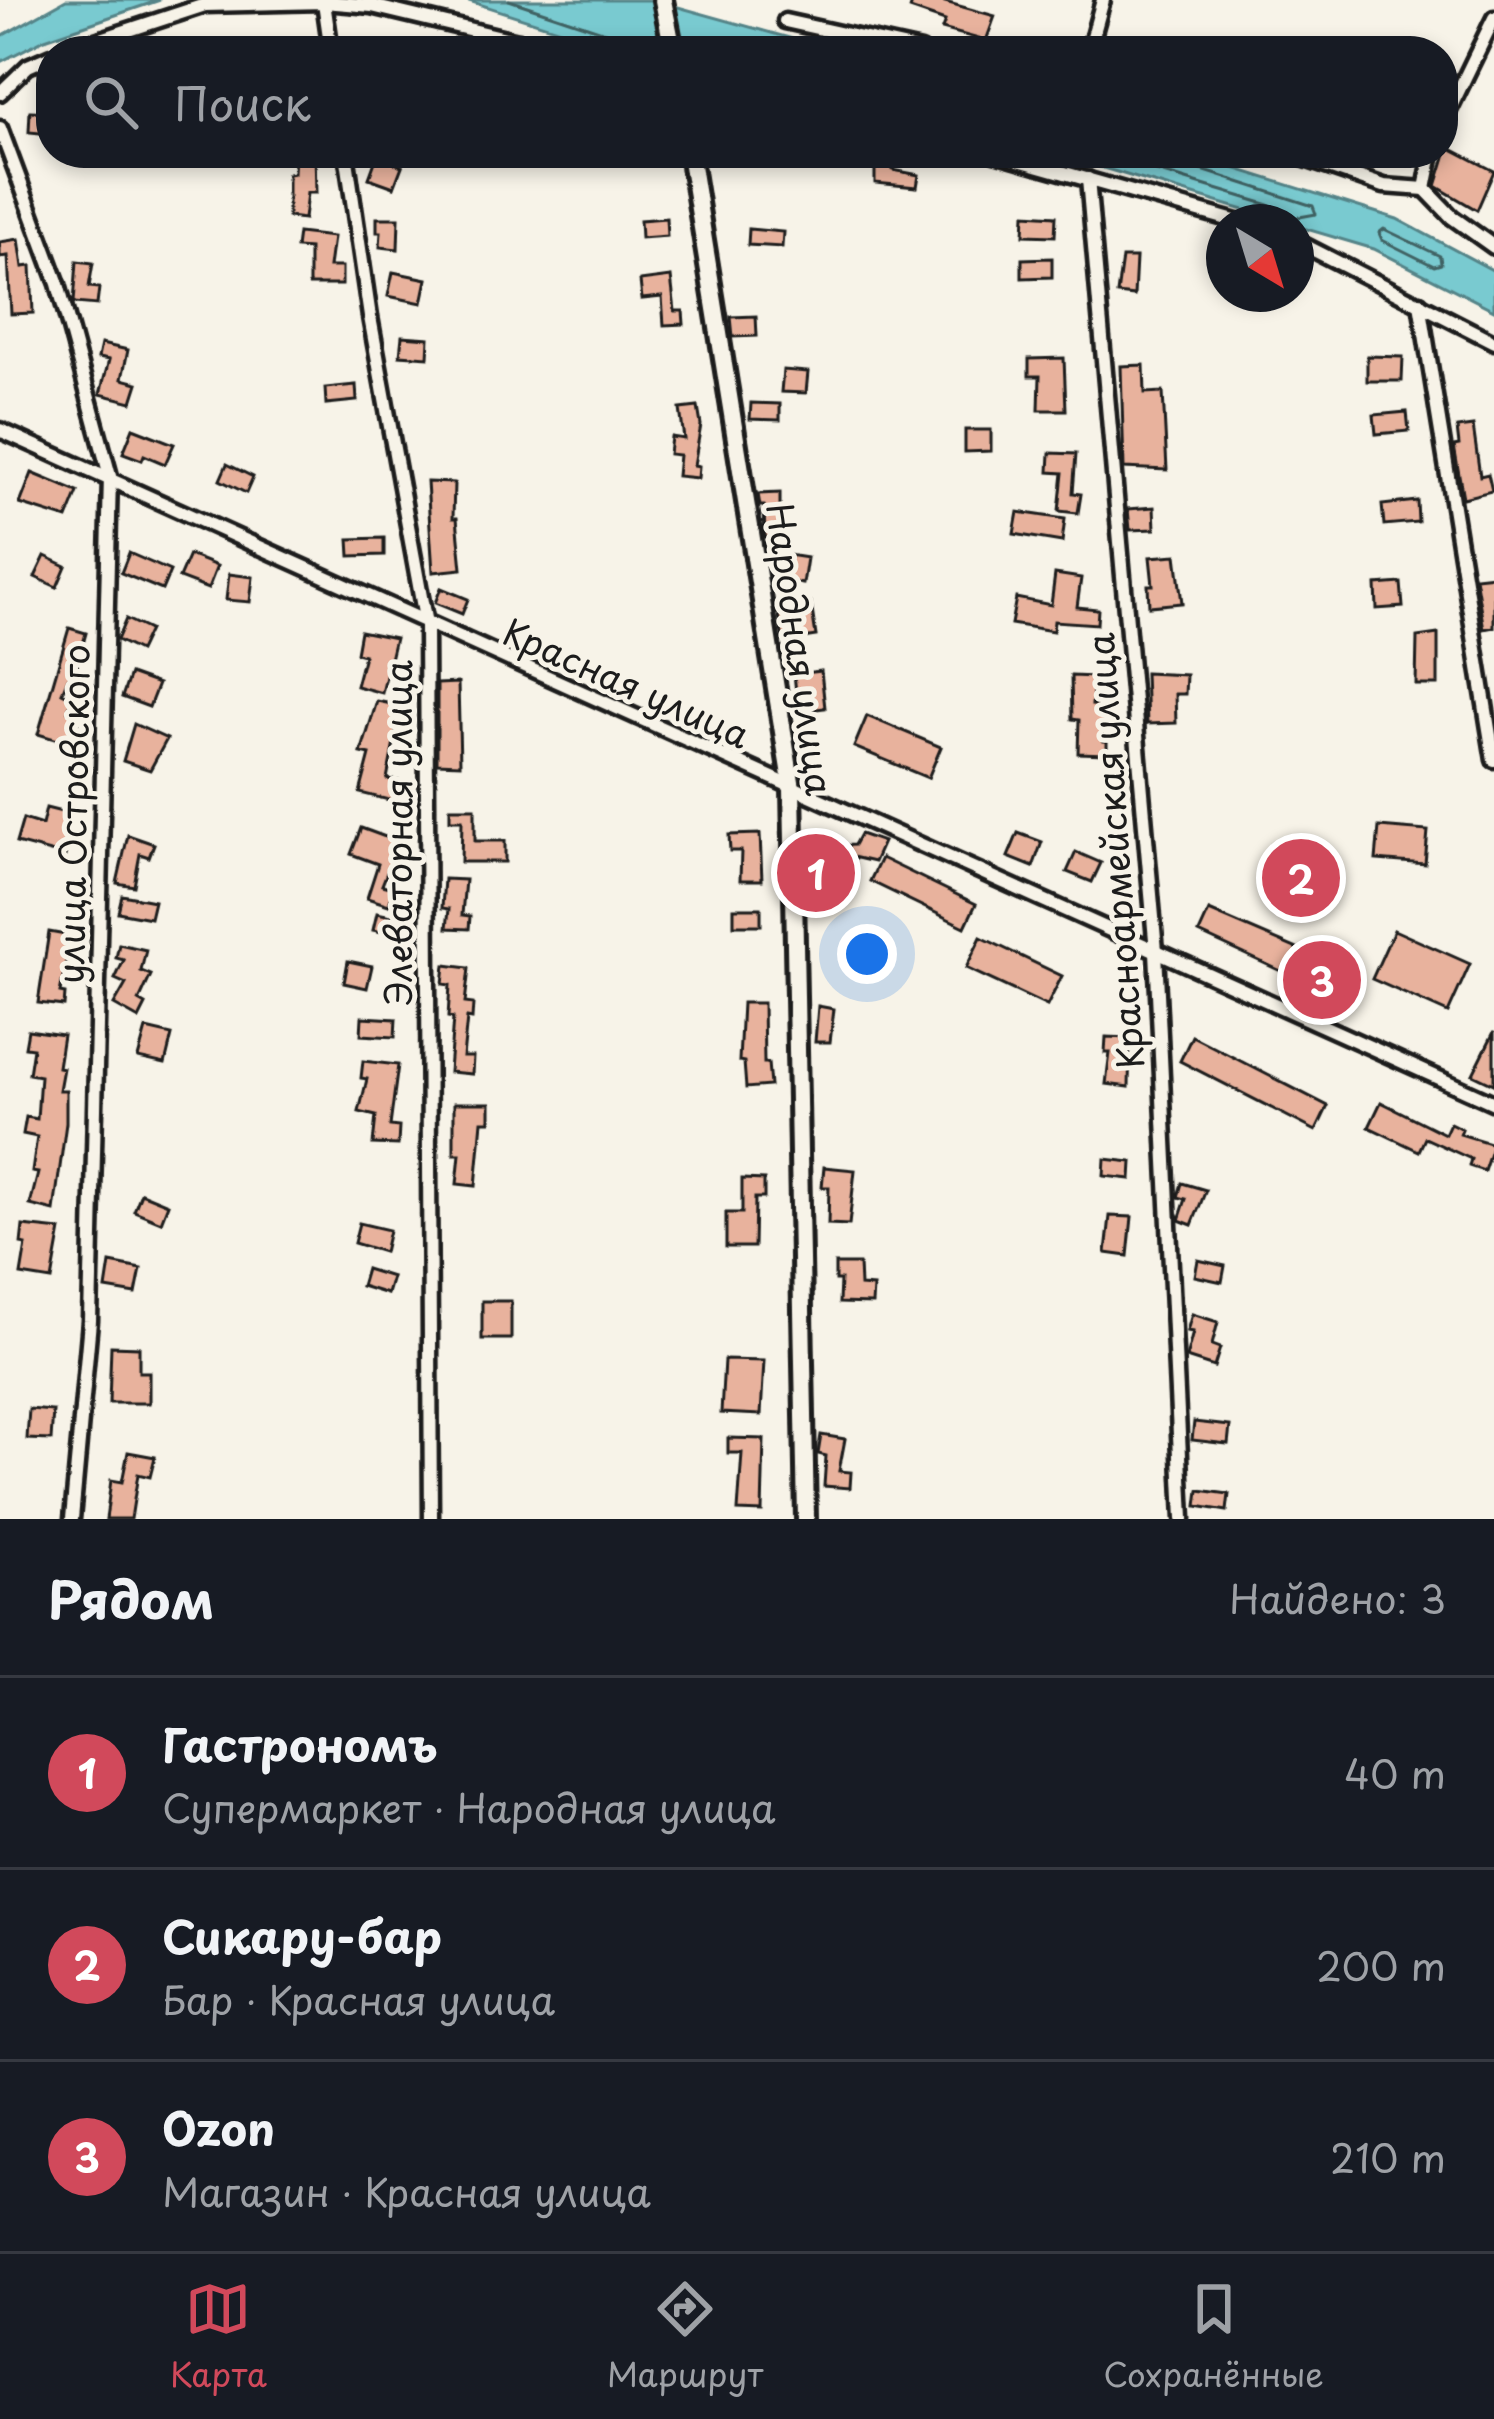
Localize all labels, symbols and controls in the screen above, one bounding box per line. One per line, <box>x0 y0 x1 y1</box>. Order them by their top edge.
search box <box>36 36 1458 168</box>
text: Поиск <box>174 68 311 136</box>
icon: search <box>78 69 144 135</box>
north arrow <box>1206 204 1314 312</box>
street label: Народная улица <box>754 499 848 799</box>
street label: Красная улица <box>495 604 759 761</box>
street label: Красноармейская улица <box>1072 631 1156 1071</box>
street label: улица Островского <box>42 644 102 984</box>
street label: Элеваторная улица <box>370 660 424 1006</box>
pin: 1 <box>777 828 855 918</box>
pin: 2 <box>1262 833 1340 923</box>
your location <box>837 924 897 984</box>
pin: 3 <box>1283 935 1361 1025</box>
text: Рядом <box>48 1559 214 1636</box>
text: Найдено: 3 <box>1229 1568 1446 1627</box>
text: Гастрономъ <box>162 1709 437 1777</box>
text: 1 <box>78 1743 96 1802</box>
text: 40 m <box>1344 1743 1446 1802</box>
text: Супермаркет · Народная улица <box>162 1777 776 1836</box>
text: Сикару-бар <box>162 1901 442 1969</box>
text: 2 <box>73 1935 101 1994</box>
text: 200 m <box>1316 1935 1446 1994</box>
text: Бар · Красная улица <box>162 1969 555 2028</box>
text: Ozon <box>162 2093 275 2161</box>
text: 3 <box>74 2127 100 2186</box>
text: 210 m <box>1330 2127 1446 2186</box>
text: Магазин · Красная улица <box>162 2161 651 2220</box>
tab: Карта <box>170 2276 267 2398</box>
tab: Маршрут <box>607 2276 763 2398</box>
tab: Сохранённые <box>1103 2276 1324 2398</box>

